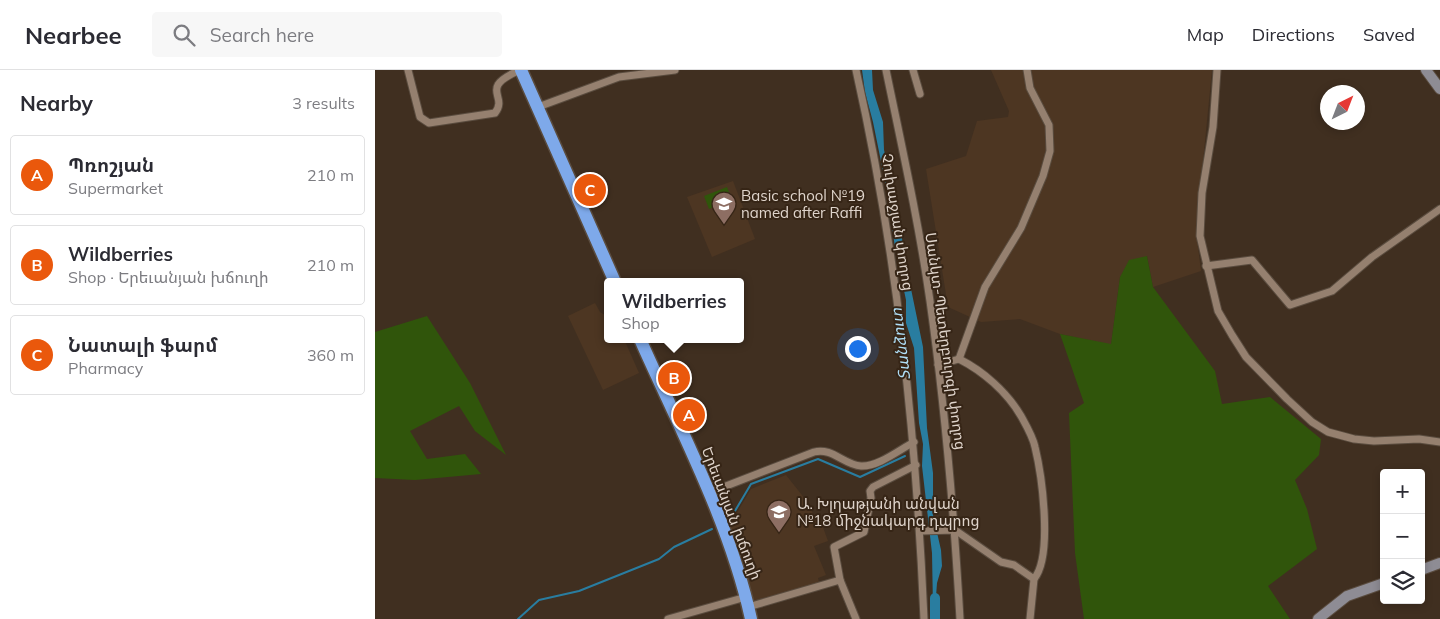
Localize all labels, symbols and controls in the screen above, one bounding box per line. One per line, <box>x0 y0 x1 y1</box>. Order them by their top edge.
search box <box>152 12 502 57</box>
text: Nearbee <box>25 20 122 50</box>
icon: search <box>170 21 198 49</box>
text: Search here <box>210 23 314 47</box>
text: Map <box>1187 23 1224 46</box>
text: Directions <box>1252 23 1335 46</box>
text: Saved <box>1363 23 1415 46</box>
north arrow <box>1320 85 1365 130</box>
text: Nearby <box>20 90 93 116</box>
text: 3 results <box>292 93 355 113</box>
street label: Չուխաջյան փողոց <box>878 152 918 292</box>
text: Պռոշյան <box>68 153 154 177</box>
text: A <box>31 165 43 185</box>
text: 210 m <box>307 165 354 185</box>
pin: C <box>574 171 606 209</box>
text: Supermarket <box>68 178 163 198</box>
place label: Basic school №19 named after Raffi <box>741 186 865 222</box>
school or university icon: Basic school №19 named after Raffi <box>711 191 737 225</box>
street label: Սանկտ-Պետերբուրգի փողոց <box>921 231 971 451</box>
text: Wildberries <box>68 242 173 266</box>
text: B <box>31 255 43 275</box>
text: 210 m <box>307 255 354 275</box>
text: Shop · Երեւանյան խճուղի <box>68 267 268 287</box>
popup <box>604 278 744 343</box>
text: Wildberries <box>621 289 727 313</box>
water label: Տանձուտ <box>886 306 914 381</box>
text: Shop <box>621 313 660 333</box>
text: Նատալի ֆարմ <box>68 333 218 357</box>
your location <box>845 336 871 362</box>
text: C <box>32 345 42 365</box>
text: 360 m <box>307 345 354 365</box>
text: Pharmacy <box>68 358 143 378</box>
pin: B <box>658 359 690 397</box>
pin: A <box>673 396 705 434</box>
street label: Երեւանյան խճուղի <box>698 444 766 582</box>
map controls <box>1380 469 1425 604</box>
button: + <box>1380 469 1425 514</box>
place label: Ա. Խլղաթյանի անվան №18 միջնակարգ դպրոց <box>797 494 980 530</box>
school or university icon: Ա. Խլղաթյանի անվան №18 միջնակարգ դպրոց <box>766 499 792 533</box>
button: − <box>1380 514 1425 559</box>
button: layers <box>1380 559 1425 604</box>

